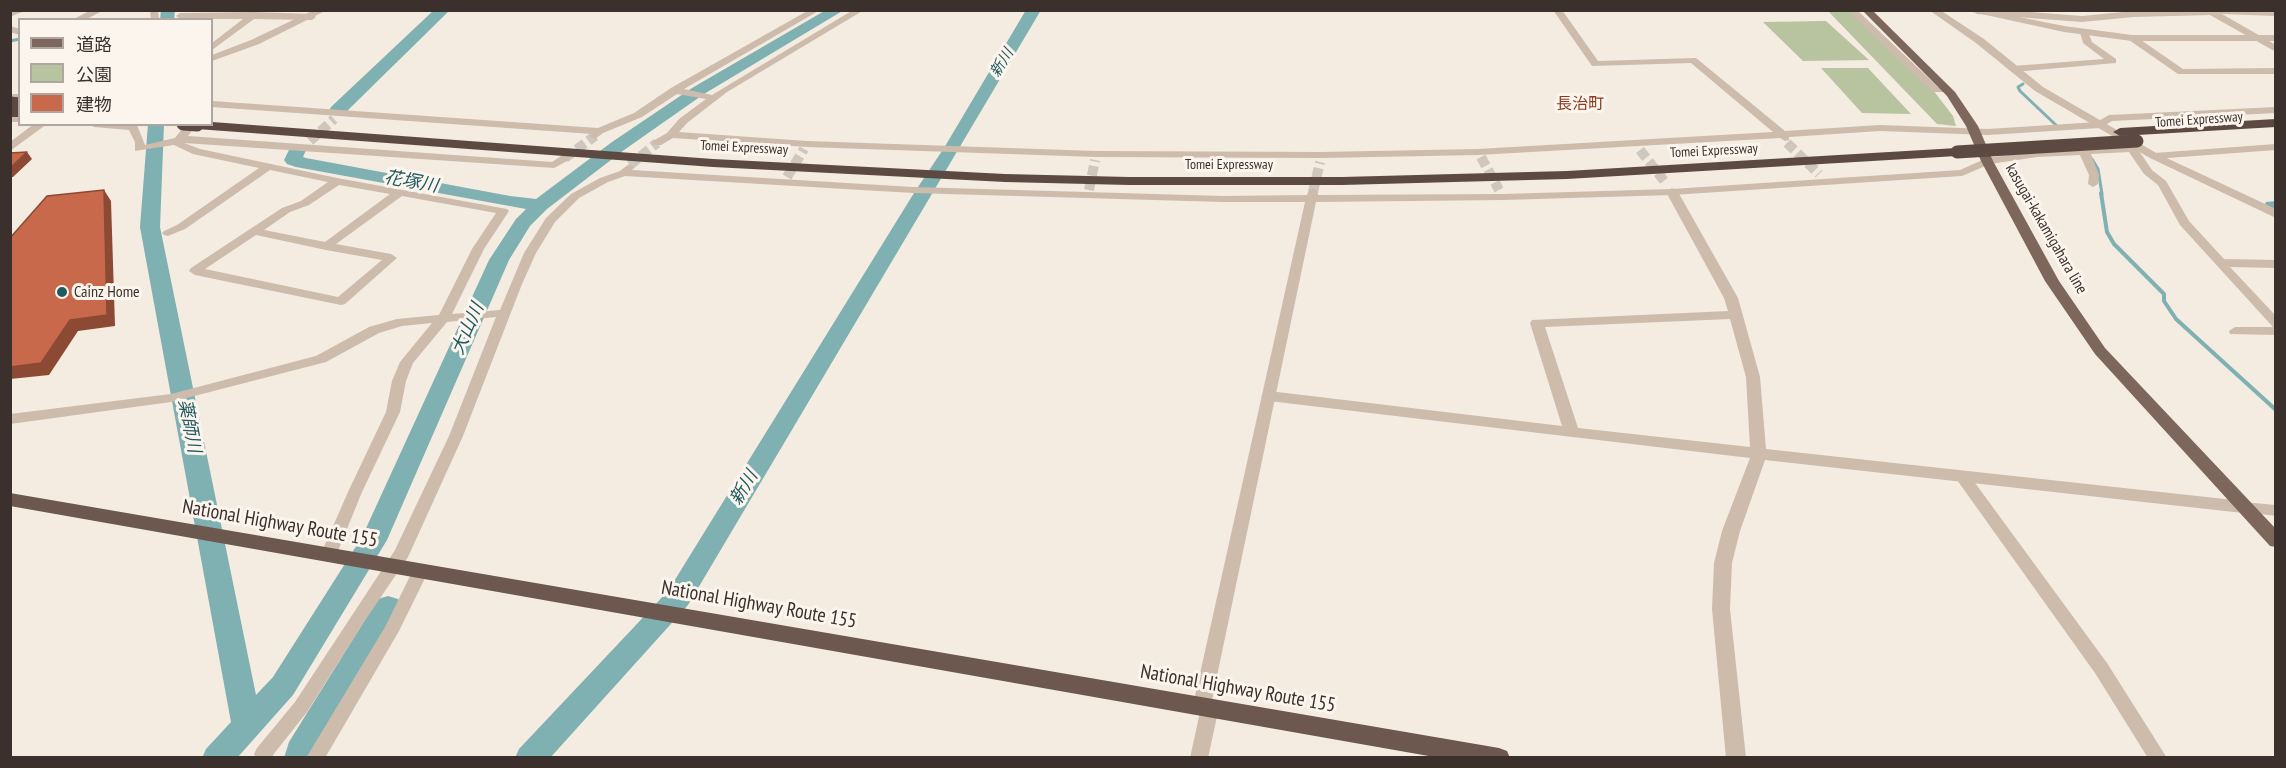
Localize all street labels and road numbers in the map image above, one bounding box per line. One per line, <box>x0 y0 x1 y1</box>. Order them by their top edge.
street label: Tomei Expressway <box>2155 109 2243 131</box>
street label: Tomei Expressway <box>700 137 788 159</box>
street label: Tomei Expressway <box>1670 140 1758 162</box>
street label: Tomei Expressway <box>1185 157 1273 173</box>
street label: kasugai-kakamigahara line <box>2001 160 2091 298</box>
street label: National Highway Route 155 <box>180 495 380 553</box>
street label: National Highway Route 155 <box>659 576 859 634</box>
street label: National Highway Route 155 <box>1138 660 1338 718</box>

